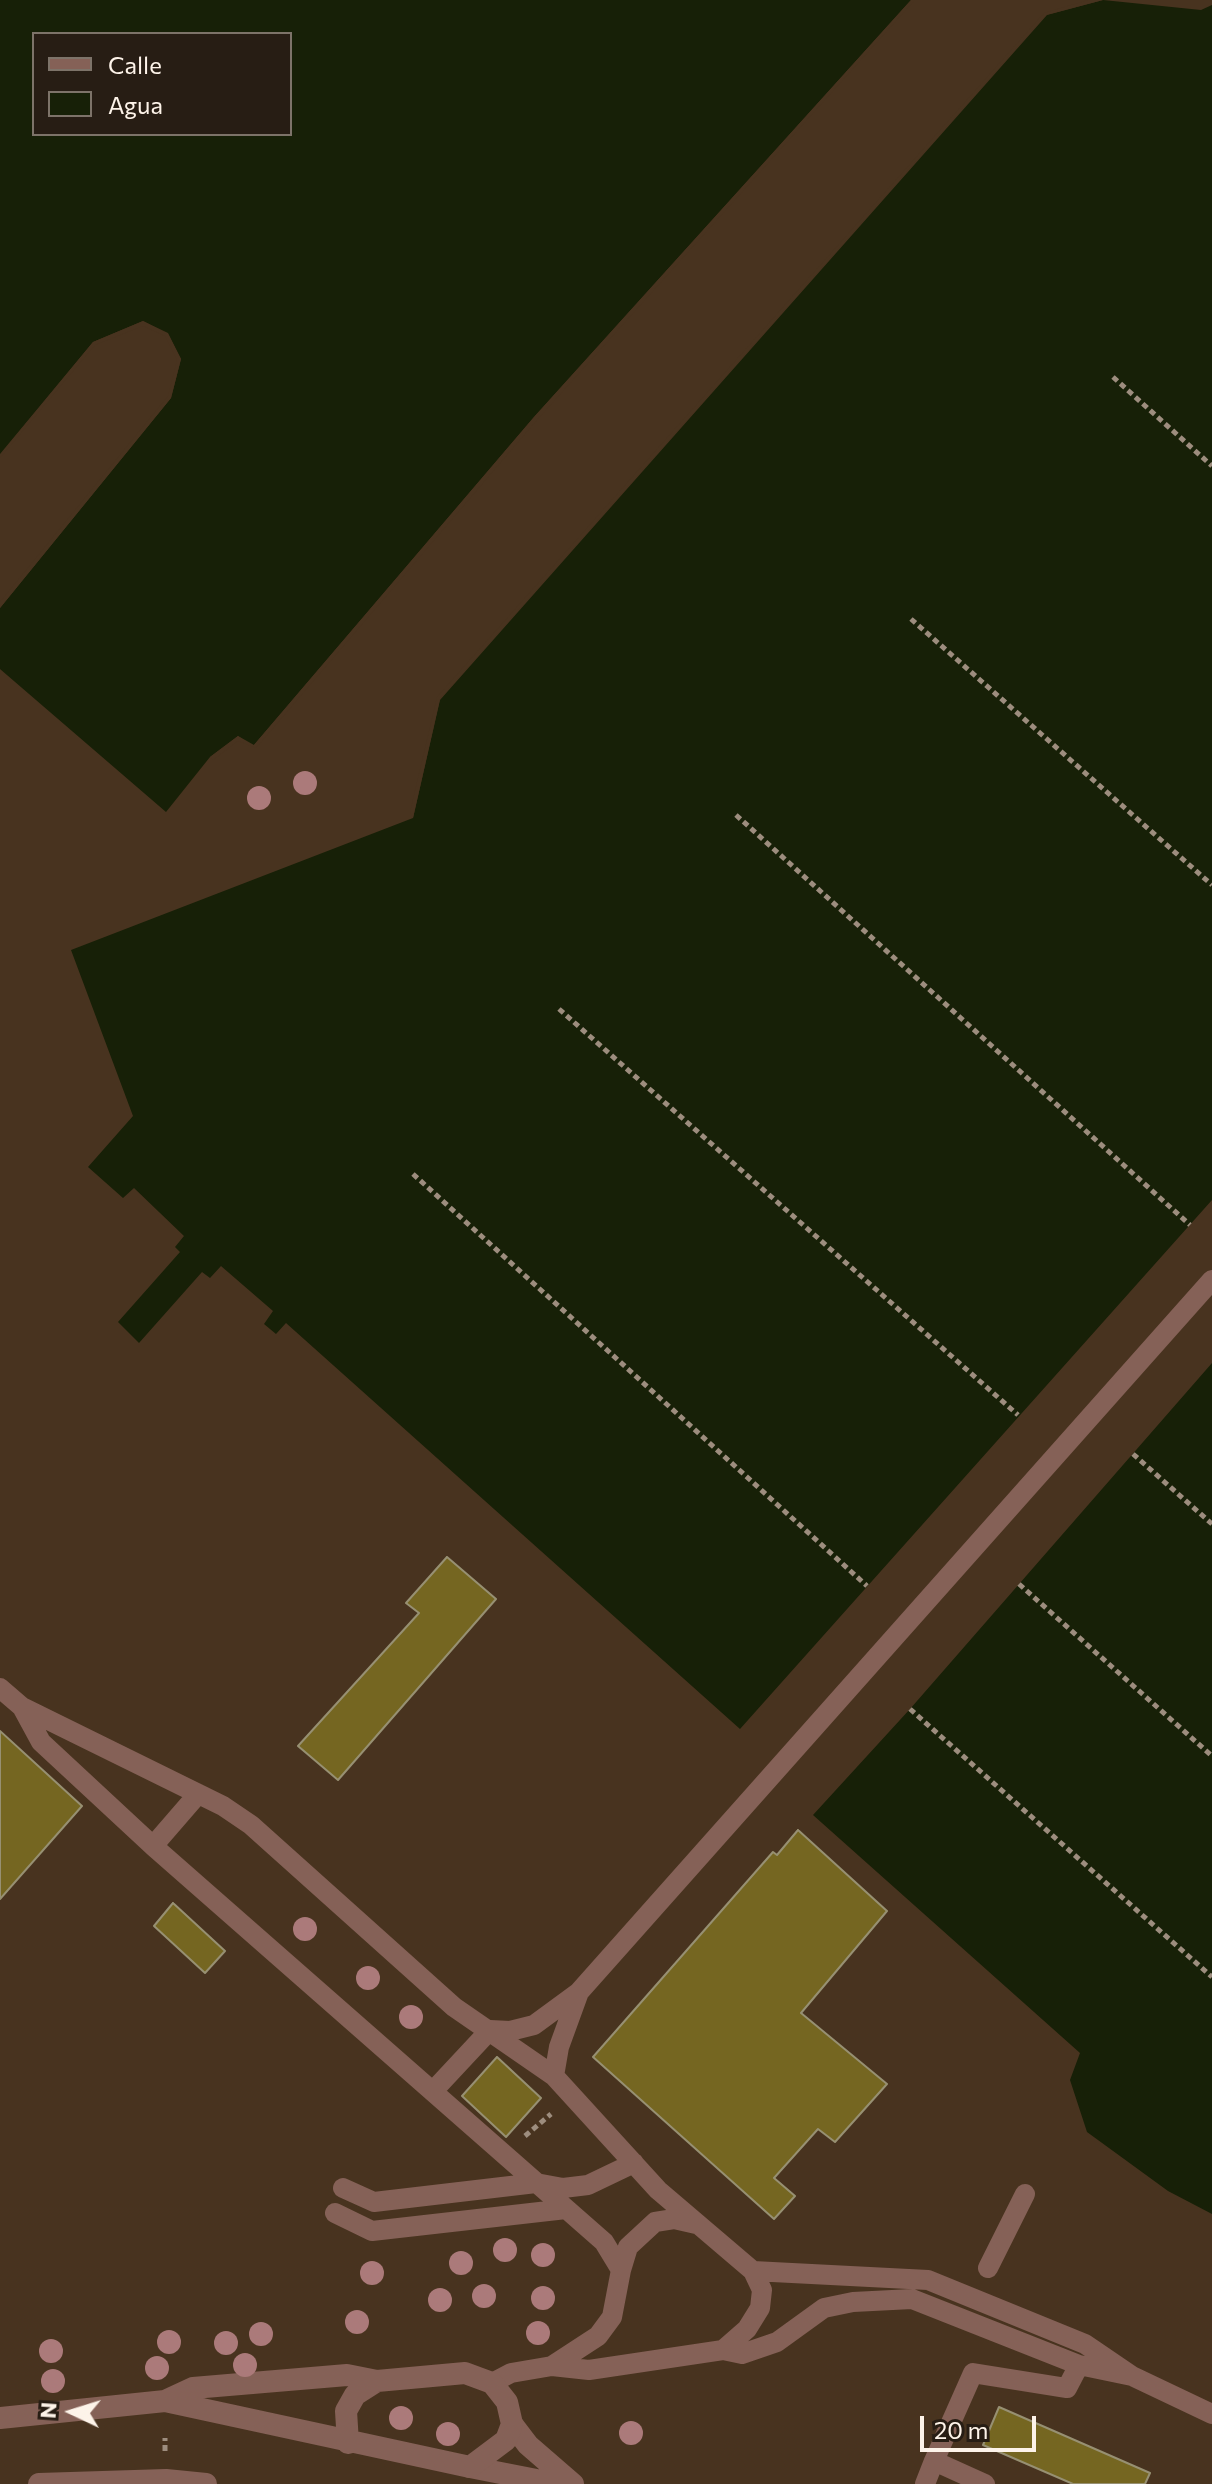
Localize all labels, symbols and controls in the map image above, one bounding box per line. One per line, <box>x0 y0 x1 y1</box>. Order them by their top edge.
legend <box>32 32 292 136</box>
text: Calle <box>108 50 162 79</box>
text: Agua <box>108 90 163 119</box>
north arrow <box>32 2372 112 2452</box>
scale bar <box>924 2400 1040 2450</box>
text: N <box>34 2401 62 2419</box>
text: 20 m <box>934 2415 988 2444</box>

